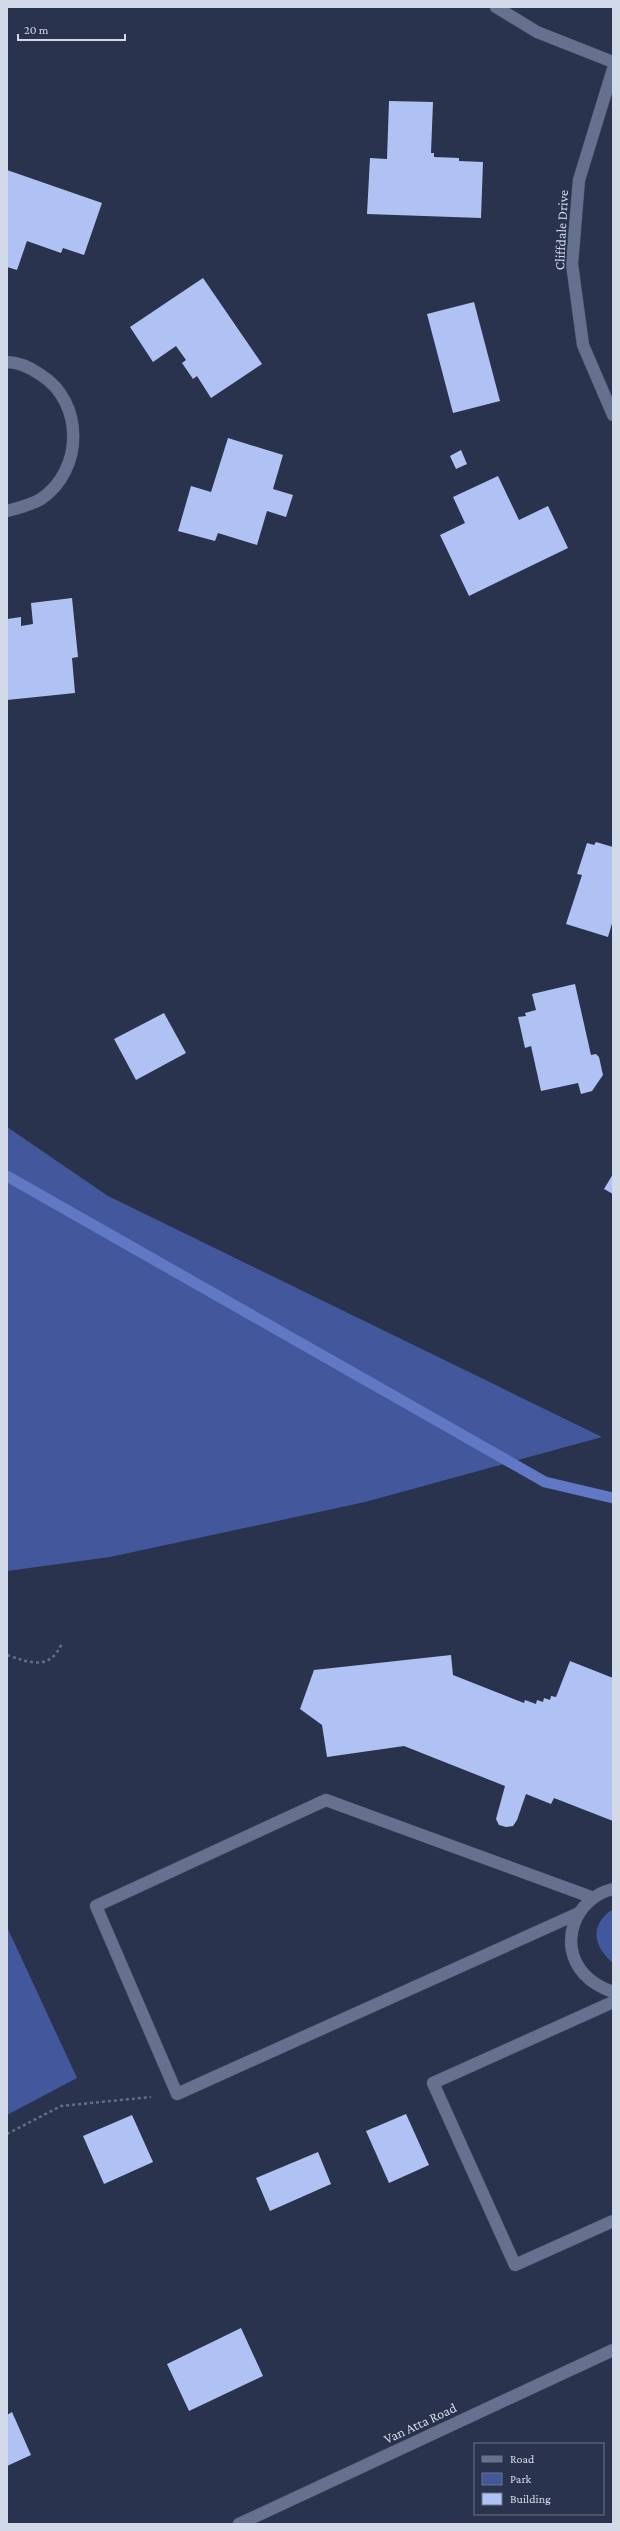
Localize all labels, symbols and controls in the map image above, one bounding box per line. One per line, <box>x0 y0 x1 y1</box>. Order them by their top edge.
scale bar <box>18 16 125 42</box>
text: 20 m <box>24 23 49 37</box>
street label: Cliffdale Drive <box>551 189 571 271</box>
street label: Van Atta Road <box>381 2399 460 2447</box>
legend <box>474 2443 604 2515</box>
text: Road <box>510 2452 535 2466</box>
text: Park <box>510 2472 532 2486</box>
text: Building <box>510 2492 551 2506</box>

